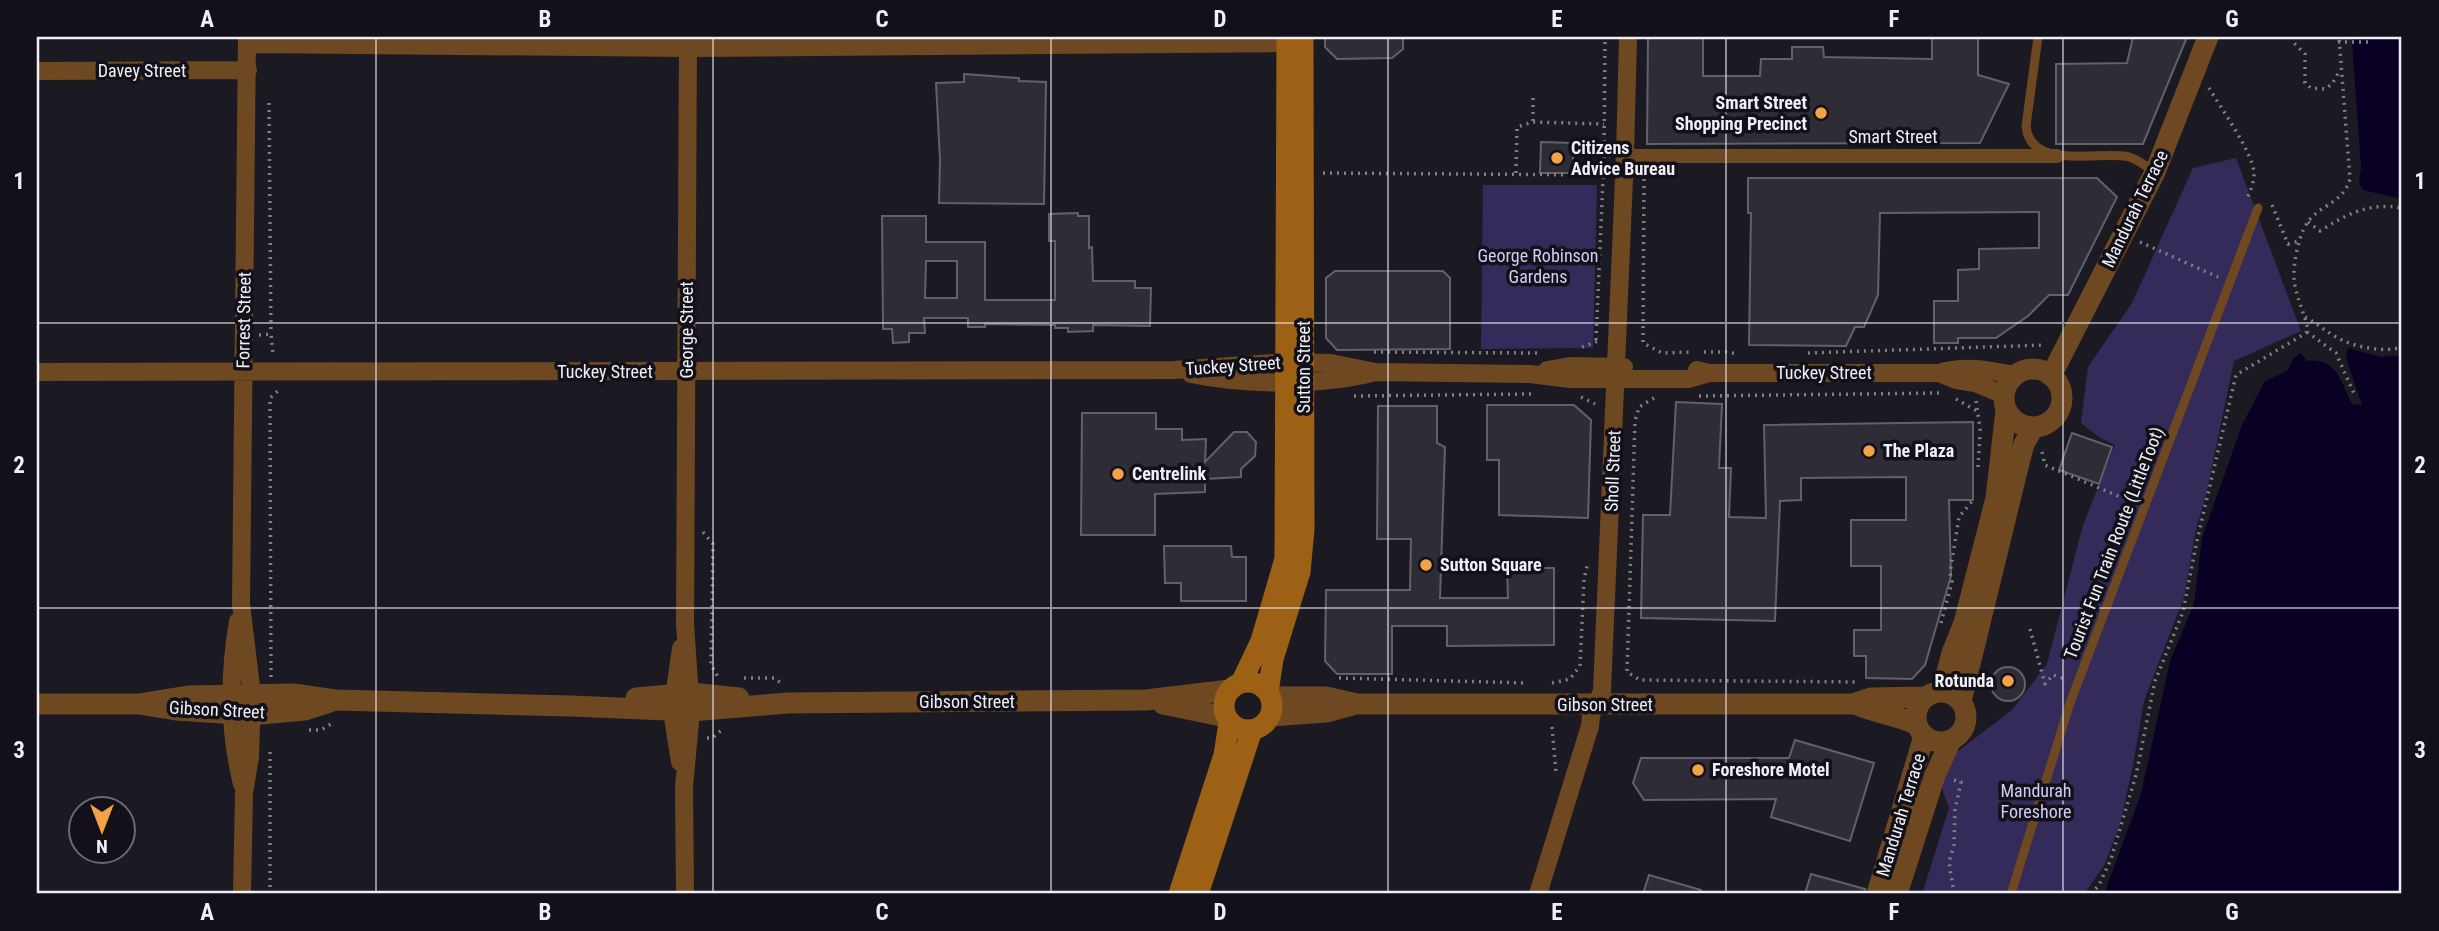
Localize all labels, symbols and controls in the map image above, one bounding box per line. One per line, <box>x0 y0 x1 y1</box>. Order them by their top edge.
text: A <box>200 6 214 33</box>
text: B <box>539 6 551 33</box>
text: C <box>875 6 889 33</box>
text: D <box>1214 6 1227 33</box>
text: E <box>1551 6 1563 33</box>
text: F <box>1889 6 1900 33</box>
text: G <box>2225 6 2239 33</box>
street label: Davey Street <box>98 60 186 81</box>
place label: Smart Street Shopping Precinct <box>1675 92 1807 134</box>
marker: Smart Street Shopping Precinct <box>1813 105 1829 121</box>
street label: Smart Street <box>1848 126 1938 147</box>
place label: Citizens Advice Bureau <box>1571 137 1675 179</box>
street label: Mandurah Terrace <box>2097 147 2172 271</box>
marker: Citizens Advice Bureau <box>1549 150 1565 166</box>
text: 1 <box>13 168 25 195</box>
text: 1 <box>2414 168 2426 195</box>
park label: George Robinson Gardens <box>1477 245 1599 287</box>
street label: Forrest Street <box>232 272 255 368</box>
street label: George Street <box>676 281 697 379</box>
street label: Sutton Street <box>1293 321 1314 413</box>
street label: Tuckey Street <box>1185 352 1281 379</box>
street label: Tuckey Street <box>557 361 653 382</box>
street label: Tuckey Street <box>1776 362 1872 383</box>
street label: Tourist Fun Train Route (LittleToot) <box>2059 424 2169 662</box>
street label: Sholl Street <box>1601 430 1624 512</box>
place label: The Plaza <box>1883 440 1954 461</box>
marker: The Plaza <box>1861 443 1877 459</box>
text: 2 <box>13 452 25 479</box>
text: 2 <box>2414 452 2426 479</box>
place label: Centrelink <box>1132 463 1207 484</box>
marker: Centrelink <box>1110 466 1126 482</box>
place label: Sutton Square <box>1440 554 1542 575</box>
marker: Sutton Square <box>1418 557 1434 573</box>
place label: Rotunda <box>1934 670 1994 691</box>
marker: Rotunda <box>2000 673 2016 689</box>
street label: Gibson Street <box>919 691 1015 712</box>
street label: Gibson Street <box>1557 694 1653 715</box>
street label: Gibson Street <box>169 697 265 722</box>
text: 3 <box>13 737 25 764</box>
text: 3 <box>2414 737 2426 764</box>
street label: Mandurah Terrace <box>1872 751 1929 879</box>
place label: Foreshore Motel <box>1712 759 1830 780</box>
marker: Foreshore Motel <box>1690 762 1706 778</box>
park label: Mandurah Foreshore <box>2000 780 2072 822</box>
north arrow <box>66 794 136 864</box>
text: N <box>96 835 108 858</box>
text: A <box>200 899 214 926</box>
text: B <box>539 899 551 926</box>
text: C <box>875 899 889 926</box>
text: D <box>1214 899 1227 926</box>
text: E <box>1551 899 1563 926</box>
text: F <box>1889 899 1900 926</box>
text: G <box>2225 899 2239 926</box>

